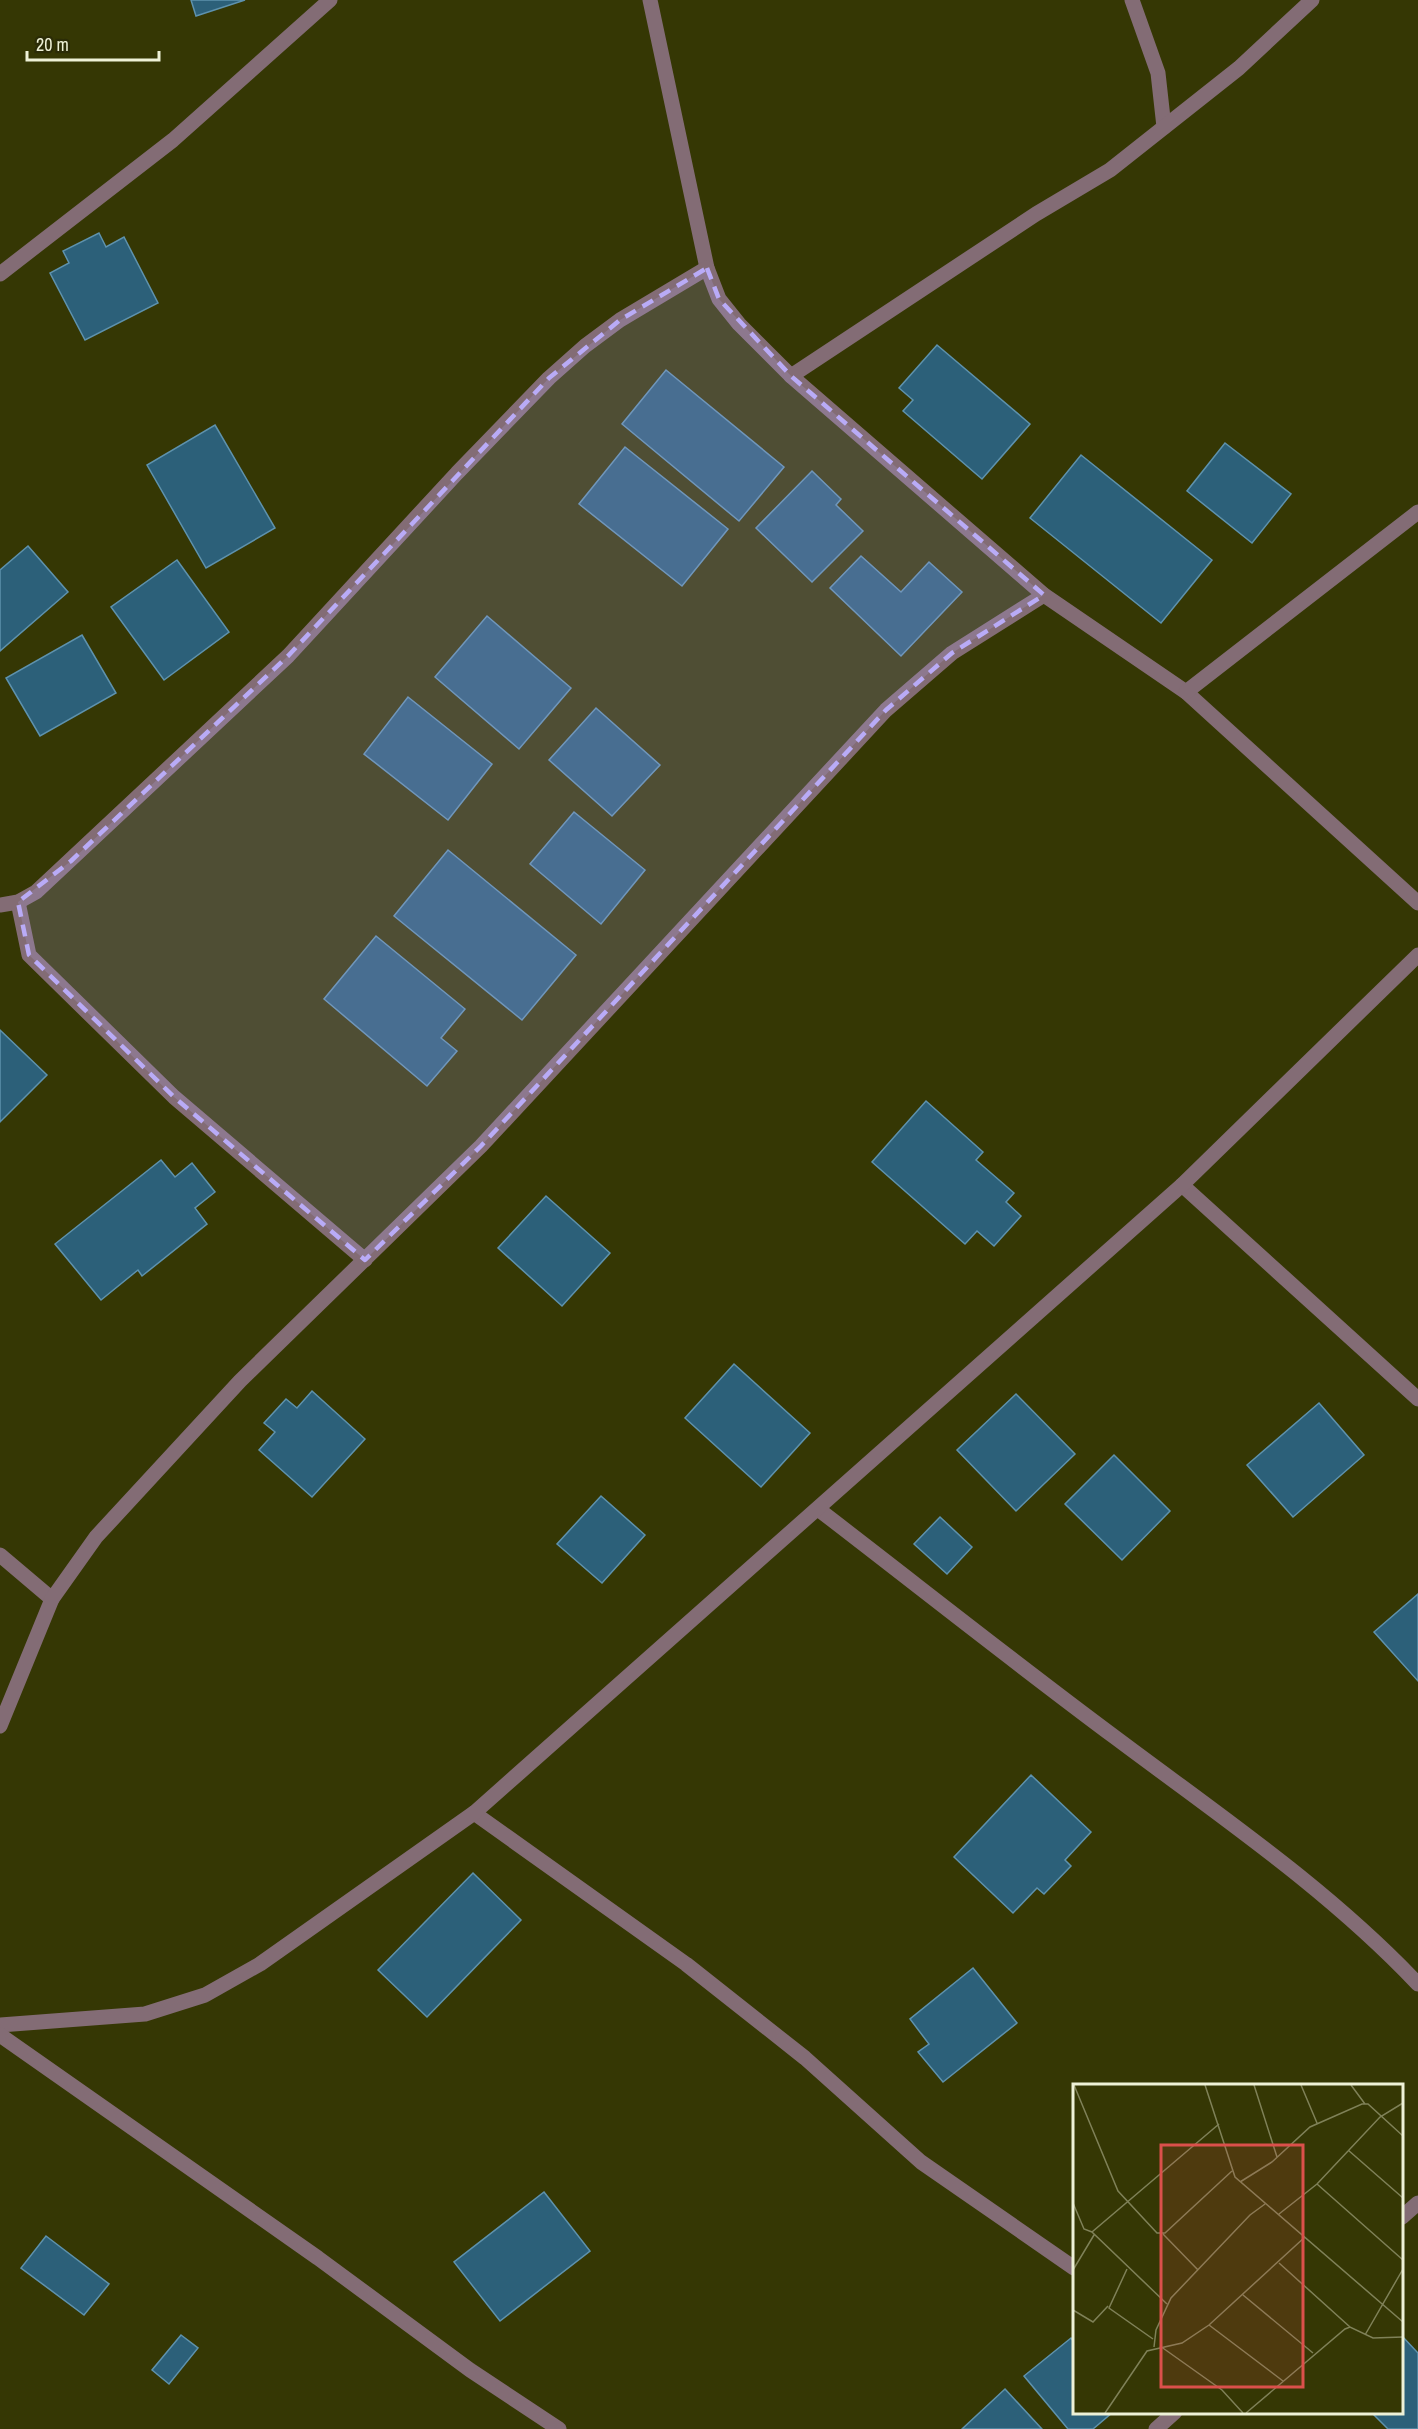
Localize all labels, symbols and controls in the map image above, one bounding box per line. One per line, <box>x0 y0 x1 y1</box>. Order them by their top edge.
scale bar <box>27 24 159 62</box>
text: 20 m <box>36 32 69 57</box>
inset map <box>1073 2084 1403 2414</box>

